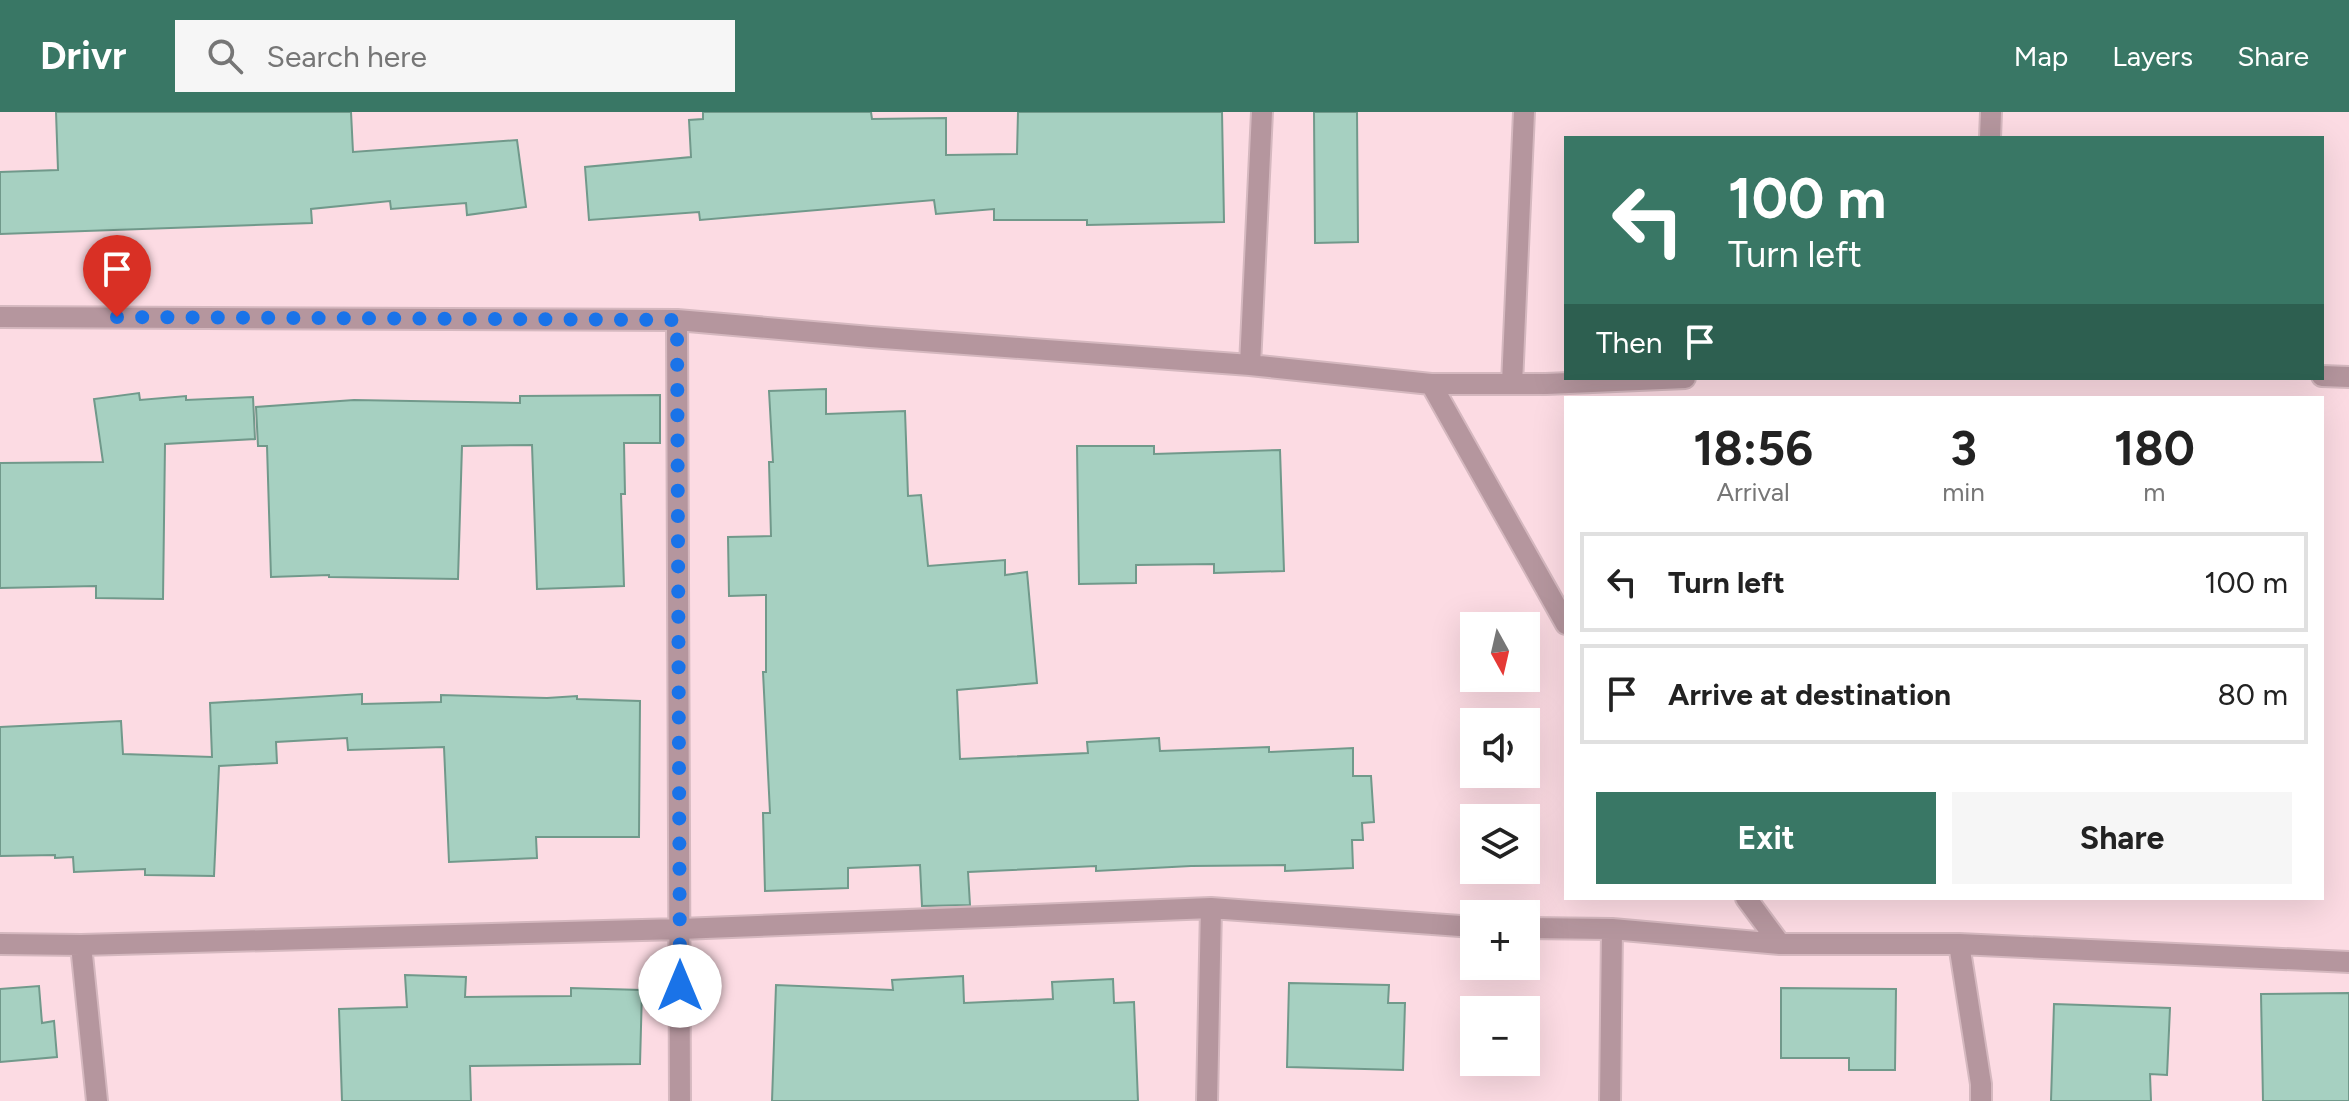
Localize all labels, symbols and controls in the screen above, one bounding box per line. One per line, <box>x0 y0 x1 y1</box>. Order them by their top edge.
search box <box>175 20 735 92</box>
text: Drivr <box>40 33 127 79</box>
icon: search <box>203 34 247 78</box>
text: Search here <box>267 38 427 75</box>
text: Map <box>2014 39 2068 73</box>
text: Layers <box>2112 39 2193 73</box>
text: Share <box>2237 39 2309 73</box>
text: 100 m <box>1728 165 1886 232</box>
icon: left <box>1596 168 1700 272</box>
text: Turn left <box>1728 233 1862 276</box>
pin <box>83 235 151 317</box>
icon: arrive <box>95 247 139 291</box>
icon: arrive <box>1678 320 1722 364</box>
text: Then <box>1596 324 1662 361</box>
text: 18:56 <box>1693 419 1813 477</box>
text: 3 <box>1950 419 1977 477</box>
text: 180 <box>2114 419 2195 477</box>
text: Arrival <box>1716 476 1790 508</box>
text: min <box>1942 476 1985 508</box>
text: m <box>2143 476 2165 508</box>
icon: left <box>1600 560 1644 604</box>
text: Turn left <box>1668 564 1785 601</box>
text: 100 m <box>2204 564 2288 601</box>
north arrow <box>1460 612 1540 692</box>
map controls <box>1460 612 1540 1076</box>
icon: arrive <box>1600 672 1644 716</box>
text: Arrive at destination <box>1668 676 1951 713</box>
text: 80 m <box>2217 676 2288 713</box>
button: sound <box>1460 708 1540 788</box>
button: Exit <box>1596 792 1936 884</box>
button: Share <box>1952 792 2292 884</box>
button: layers <box>1460 804 1540 884</box>
button: + <box>1460 900 1540 980</box>
position arrow <box>638 944 722 1028</box>
button: − <box>1460 996 1540 1076</box>

